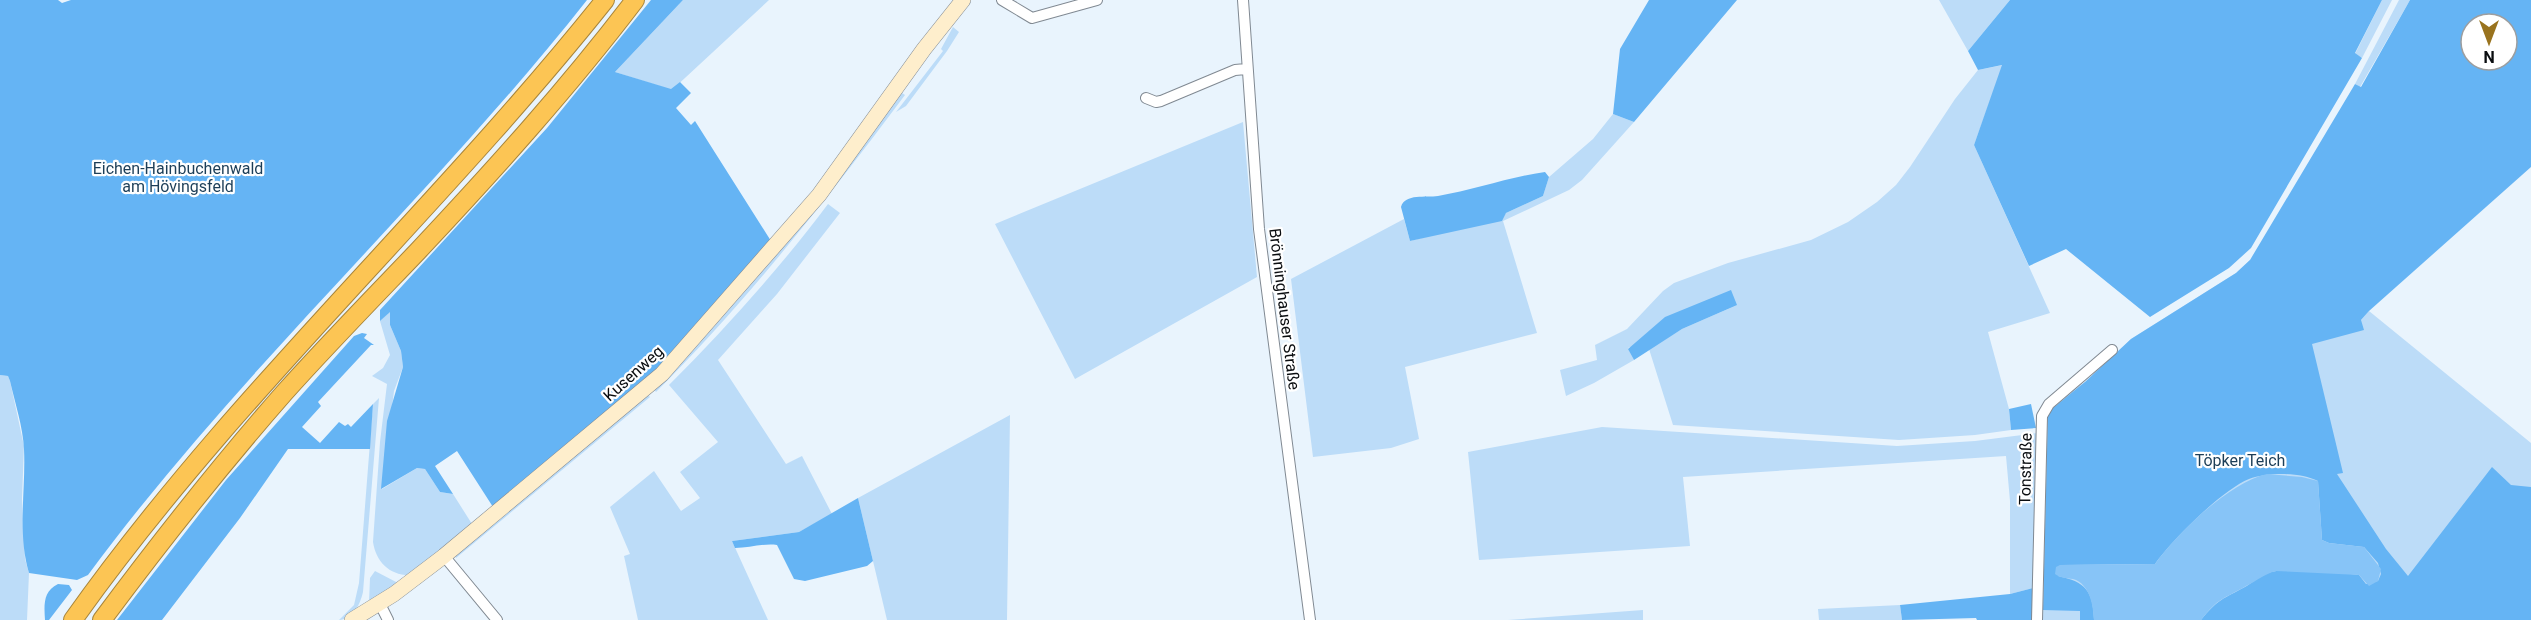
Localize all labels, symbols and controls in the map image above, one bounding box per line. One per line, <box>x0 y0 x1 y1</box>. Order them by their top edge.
north arrow <box>2459 12 2519 72</box>
text: N <box>2483 47 2495 66</box>
park label: Eichen-Hainbuchenwald am Hövingsfeld <box>93 159 263 196</box>
street label: Brönninghauser Straße <box>1265 227 1304 391</box>
street label: Kusenweg <box>600 342 667 405</box>
street label: Tonstraße <box>2015 433 2036 505</box>
park label: Töpker Teich <box>2195 451 2285 470</box>

